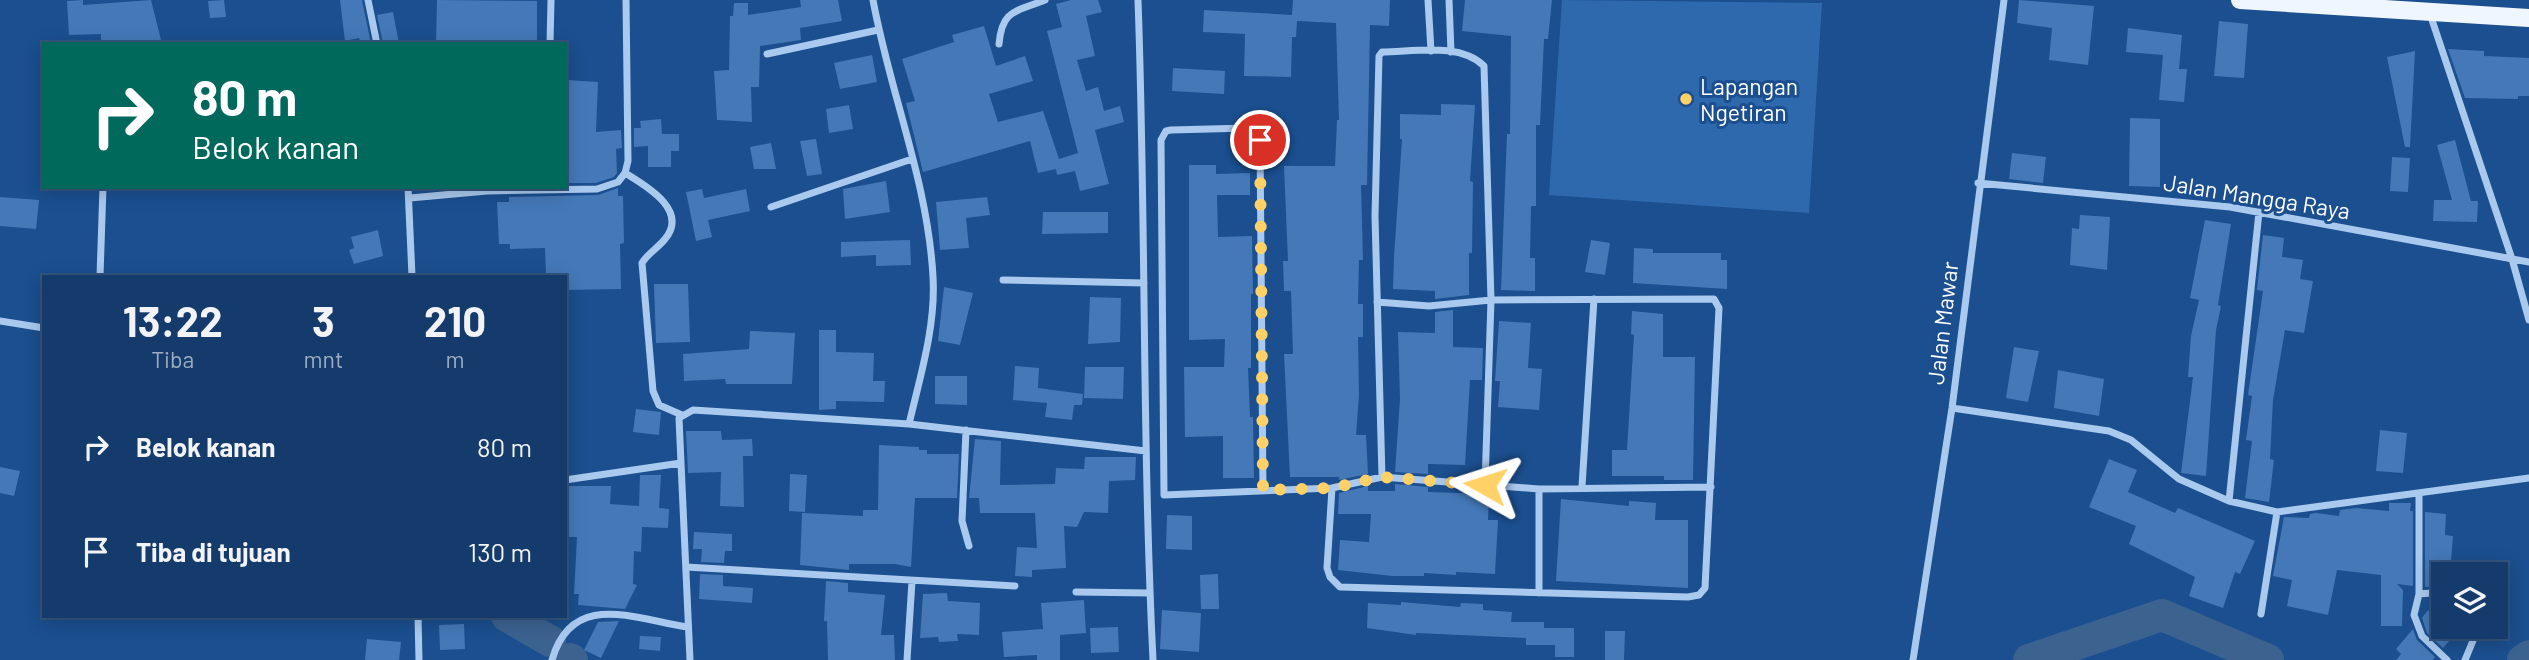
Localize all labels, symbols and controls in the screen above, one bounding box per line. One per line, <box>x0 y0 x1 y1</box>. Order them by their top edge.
text: 80 m <box>192 67 297 126</box>
icon: right <box>77 70 168 161</box>
place label: Lapangan Ngetiran <box>1700 72 1798 126</box>
marker: Lapangan Ngetiran <box>1678 91 1694 107</box>
pin <box>1230 110 1290 170</box>
icon: arrive <box>1241 121 1279 159</box>
text: Belok kanan <box>192 127 359 165</box>
street label: Jalan Mangga Raya <box>2162 167 2352 225</box>
street label: Jalan Mawar <box>1921 259 1964 386</box>
text: 13:22 <box>123 295 223 345</box>
text: 3 <box>312 295 335 345</box>
text: 210 <box>424 295 486 345</box>
text: Tiba <box>151 345 194 373</box>
text: mnt <box>303 345 343 373</box>
text: m <box>446 345 465 373</box>
icon: right <box>77 428 115 466</box>
text: Belok kanan <box>136 431 275 462</box>
text: 80 m <box>477 431 532 462</box>
position arrow <box>1448 448 1522 522</box>
icon: arrive <box>77 533 115 571</box>
text: Tiba di tujuan <box>136 536 291 567</box>
text: 130 m <box>468 536 532 567</box>
map controls <box>2431 562 2508 639</box>
button: layers <box>2431 562 2508 639</box>

